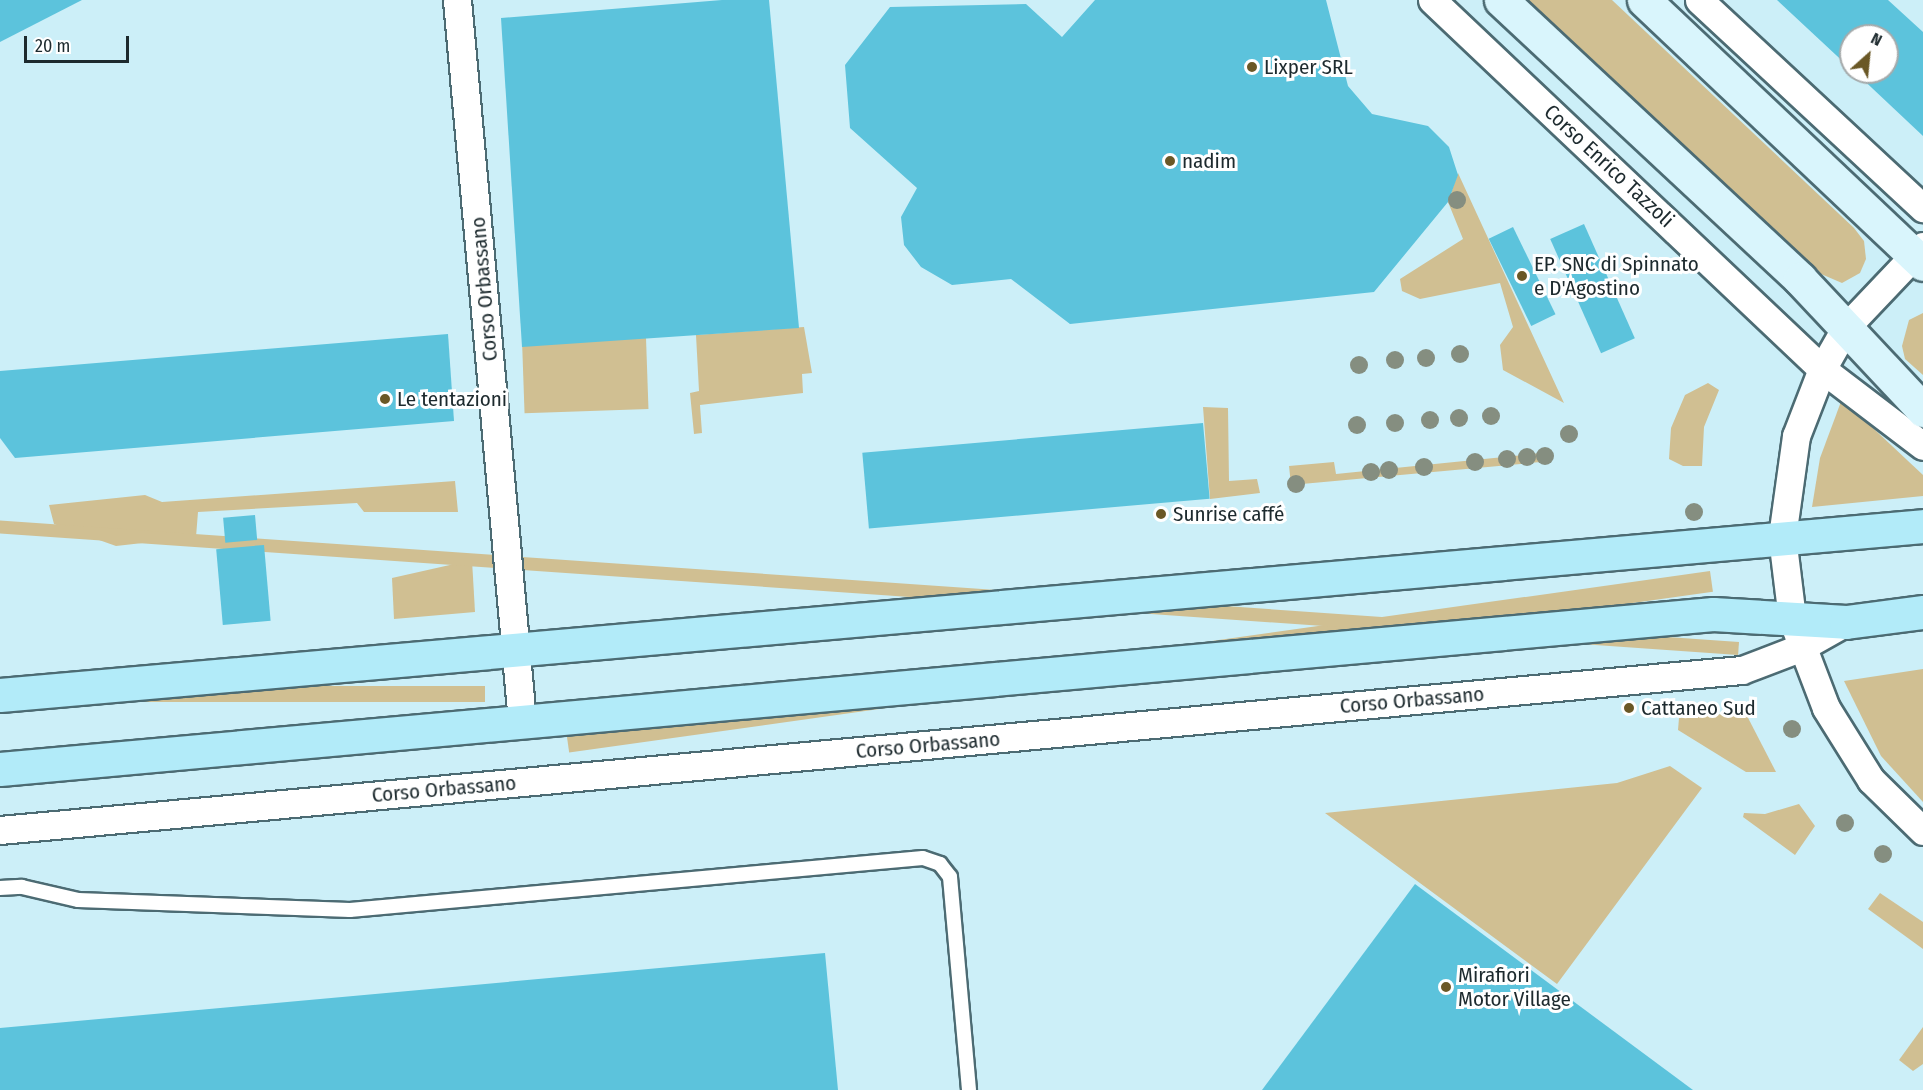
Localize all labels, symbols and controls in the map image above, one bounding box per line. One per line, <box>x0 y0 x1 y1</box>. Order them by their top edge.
scale bar <box>27 24 132 62</box>
north arrow <box>1839 24 1899 84</box>
text: N <box>1868 29 1885 50</box>
text: 20 m <box>35 35 70 57</box>
place label: Lixper SRL <box>1264 54 1353 80</box>
marker: Lixper SRL <box>1245 60 1259 74</box>
street label: Corso Enrico Tazzoli <box>1539 99 1679 233</box>
place label: nadim <box>1182 148 1236 174</box>
marker: nadim <box>1163 154 1177 168</box>
street label: Corso Orbassano <box>465 216 503 362</box>
place label: EP. SNC di Spinnato e D'Agostino <box>1534 251 1699 301</box>
marker: EP. SNC di Spinnato e D'Agostino <box>1515 269 1529 283</box>
place label: Le tentazioni <box>397 386 507 412</box>
marker: Le tentazioni <box>378 392 392 406</box>
place label: Sunrise caffé <box>1173 501 1284 527</box>
marker: Sunrise caffé <box>1154 507 1168 521</box>
street label: Corso Orbassano <box>1339 681 1485 719</box>
place label: Cattaneo Sud <box>1641 695 1756 721</box>
marker: Cattaneo Sud <box>1622 701 1636 715</box>
street label: Corso Orbassano <box>855 726 1001 764</box>
street label: Corso Orbassano <box>371 770 517 808</box>
place label: Mirafiori Motor Village <box>1458 962 1571 1012</box>
marker: Mirafiori Motor Village <box>1439 980 1453 994</box>

